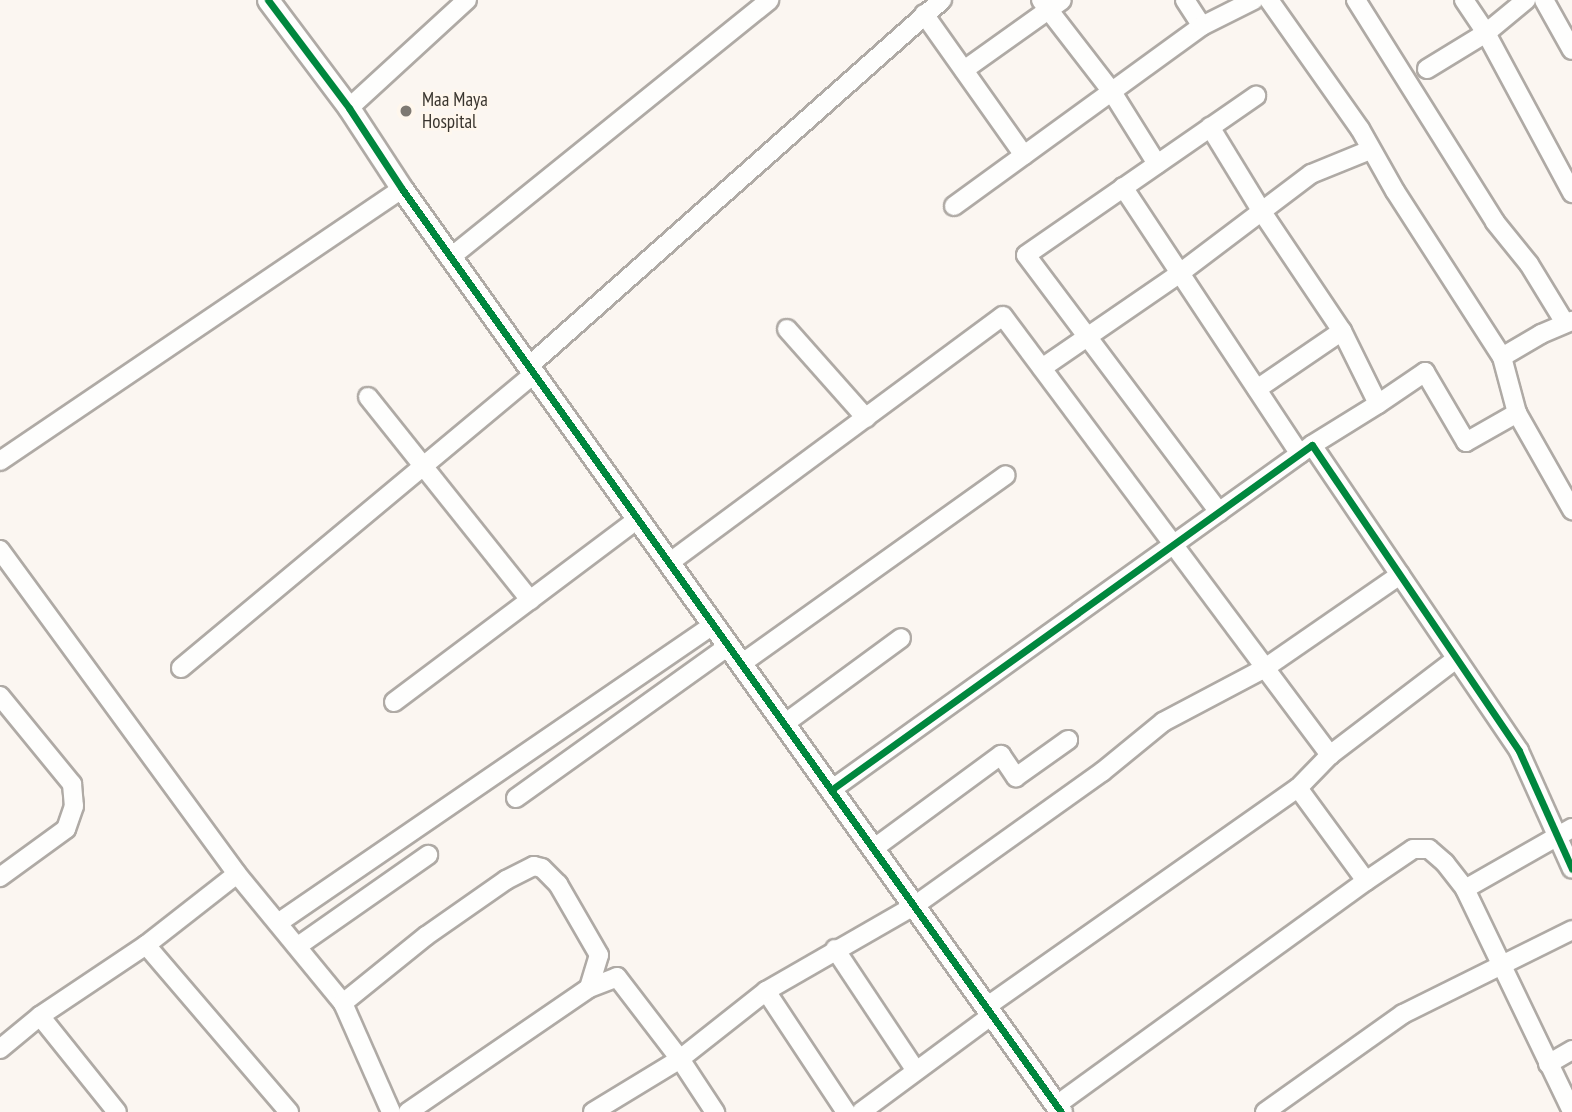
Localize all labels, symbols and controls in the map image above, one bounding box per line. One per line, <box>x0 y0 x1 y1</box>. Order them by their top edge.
place label: Maa Maya Hospital <box>422 89 488 133</box>
marker: Maa Maya Hospital <box>396 101 416 121</box>

